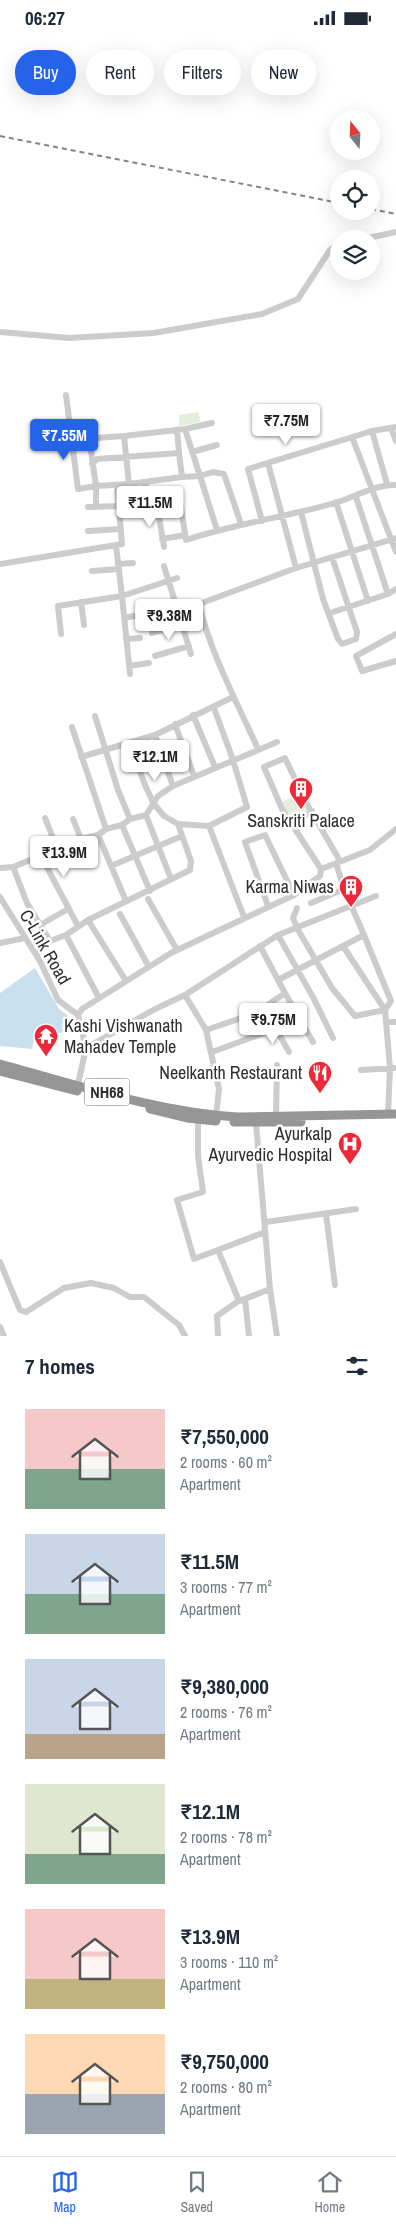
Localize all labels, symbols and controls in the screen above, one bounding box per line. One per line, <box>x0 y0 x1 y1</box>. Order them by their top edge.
text: 06:27 <box>25 5 65 31</box>
chip: Buy <box>15 50 76 95</box>
chip: Rent <box>86 50 154 95</box>
chip: Filters <box>164 50 241 95</box>
chip: New <box>251 50 316 95</box>
north arrow <box>330 110 380 160</box>
map controls <box>330 110 380 280</box>
button: locate <box>330 170 380 220</box>
button: layers <box>330 230 380 280</box>
pin: ₹7.75M <box>245 403 327 446</box>
text: ₹7.75M <box>263 409 309 431</box>
pin: ₹7.55M <box>23 419 105 461</box>
text: ₹7.55M <box>41 424 87 446</box>
pin: ₹11.5M <box>109 485 191 528</box>
text: ₹11.5M <box>127 491 173 513</box>
pin: ₹9.38M <box>128 599 210 641</box>
text: ₹9.38M <box>146 604 192 626</box>
pin: ₹12.1M <box>114 739 196 782</box>
text: ₹12.1M <box>132 745 178 767</box>
building icon: Sanskriti Palace <box>288 776 314 810</box>
place label: Sanskriti Palace <box>247 808 355 833</box>
pin: ₹13.9M <box>23 835 105 878</box>
text: ₹13.9M <box>41 841 87 863</box>
place label: Karma Niwas <box>245 874 334 899</box>
building icon: Karma Niwas <box>338 874 364 908</box>
street label: C-Link Road <box>14 905 77 989</box>
pin: ₹9.75M <box>232 1003 314 1045</box>
text: ₹9.75M <box>250 1008 296 1030</box>
place label: Kashi Vishwanath Mahadev Temple <box>64 1013 183 1059</box>
temple icon: Kashi Vishwanath Mahadev Temple <box>33 1023 59 1057</box>
place label: Neelkanth Restaurant <box>159 1060 302 1085</box>
restaurant icon: Neelkanth Restaurant <box>307 1060 333 1094</box>
road number: NH68 <box>84 1079 130 1105</box>
place label: Ayurkalp Ayurvedic Hospital <box>207 1121 332 1167</box>
hospital icon: Ayurkalp Ayurvedic Hospital <box>337 1131 363 1165</box>
text: 7 homes <box>25 1352 95 1381</box>
icon: filters <box>343 1352 371 1380</box>
text: ₹7,550,000 <box>180 1422 269 1451</box>
icon: home <box>65 1429 125 1489</box>
text: 2 rooms · 60 m² <box>180 1451 272 1473</box>
text: Apartment <box>180 1473 241 1495</box>
text: ₹11.5M <box>180 1547 239 1576</box>
icon: home <box>65 1554 125 1614</box>
text: 3 rooms · 77 m² <box>180 1576 272 1598</box>
text: Apartment <box>180 1598 241 1620</box>
text: ₹9,380,000 <box>180 1672 269 1701</box>
icon: home <box>65 1679 125 1739</box>
text: 2 rooms · 76 m² <box>180 1701 272 1723</box>
text: Apartment <box>180 1723 241 1745</box>
text: ₹12.1M <box>180 1797 240 1826</box>
icon: home <box>65 1804 125 1864</box>
text: 2 rooms · 78 m² <box>180 1826 272 1848</box>
text: Apartment <box>180 1848 241 1870</box>
text: ₹13.9M <box>180 1922 240 1951</box>
icon: home <box>65 1929 125 1989</box>
text: 3 rooms · 110 m² <box>180 1951 278 1973</box>
text: Apartment <box>180 1973 241 1995</box>
text: ₹9,750,000 <box>180 2047 269 2076</box>
icon: home <box>65 2054 125 2114</box>
text: 2 rooms · 80 m² <box>180 2076 272 2098</box>
text: Apartment <box>180 2098 241 2120</box>
tab: Map <box>51 2168 79 2216</box>
tab: Saved <box>180 2168 213 2216</box>
tab: Home <box>315 2168 345 2216</box>

